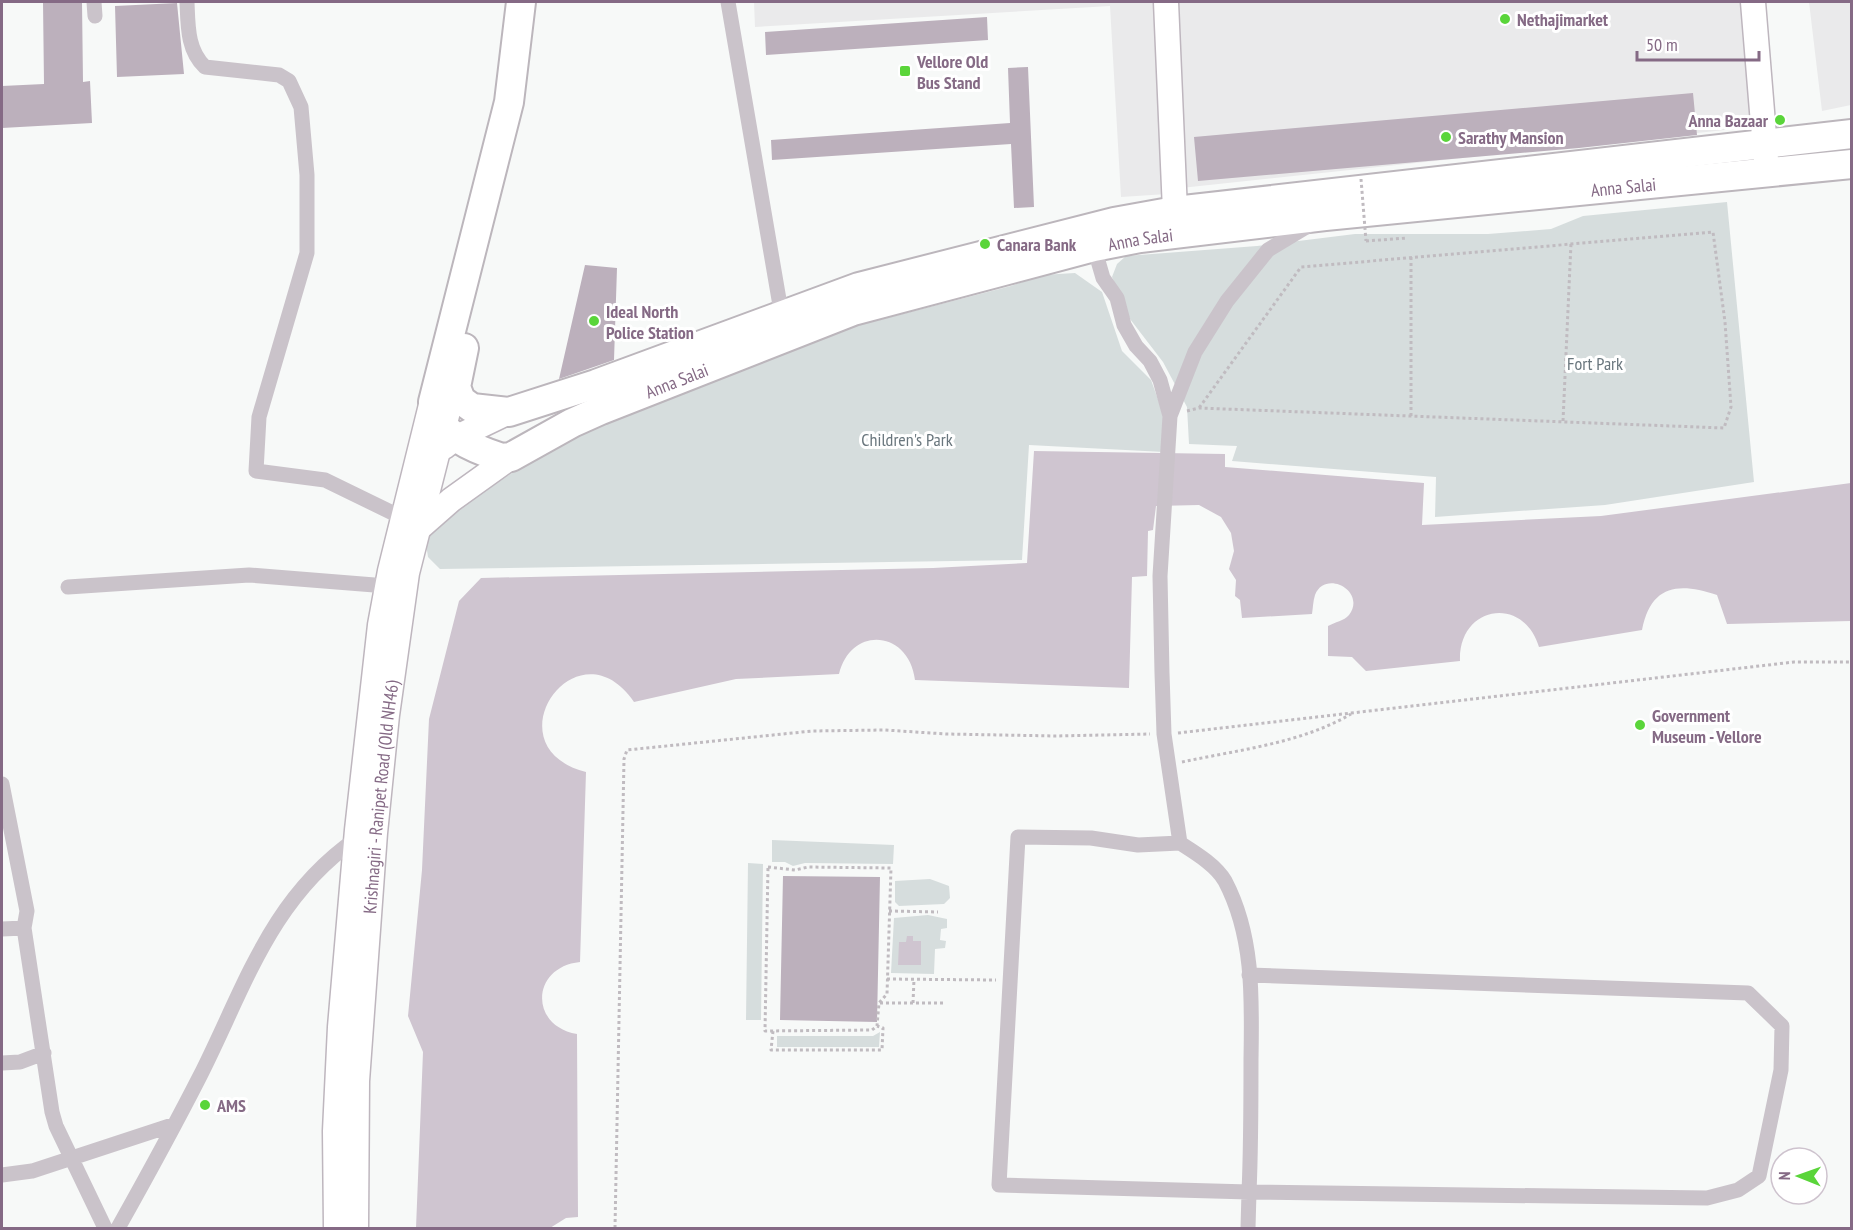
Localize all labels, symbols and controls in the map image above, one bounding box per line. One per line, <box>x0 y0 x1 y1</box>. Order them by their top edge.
place label: Nethajimarket <box>1517 8 1609 31</box>
marker: Nethajimarket <box>1498 12 1512 26</box>
scale bar <box>1637 24 1758 62</box>
text: 50 m <box>1646 33 1678 56</box>
place label: Vellore Old Bus Stand <box>916 50 988 94</box>
marker: Vellore Old Bus Stand <box>898 64 912 78</box>
place label: Anna Bazaar <box>1687 109 1769 132</box>
marker: Anna Bazaar <box>1773 113 1787 127</box>
place label: Sarathy Mansion <box>1458 126 1564 149</box>
marker: Sarathy Mansion <box>1439 130 1453 144</box>
street label: Anna Salai <box>1590 172 1657 201</box>
street label: Anna Salai <box>1106 223 1174 256</box>
place label: Canara Bank <box>997 233 1077 256</box>
marker: Canara Bank <box>978 237 992 251</box>
place label: Ideal North Police Station <box>606 300 694 344</box>
marker: Ideal North Police Station <box>587 314 601 328</box>
park label: Fort Park <box>1567 352 1623 375</box>
street label: Anna Salai <box>642 358 711 403</box>
park label: Children's Park <box>861 428 953 451</box>
street label: Krishnagiri - Ranipet Road (Old NH46) <box>358 678 403 915</box>
place label: Government Museum - Vellore <box>1652 704 1762 748</box>
marker: Government Museum - Vellore <box>1633 718 1647 732</box>
place label: AMS <box>216 1094 246 1117</box>
marker: AMS <box>198 1098 212 1112</box>
north arrow <box>1769 1146 1829 1206</box>
text: N <box>1774 1171 1794 1180</box>

